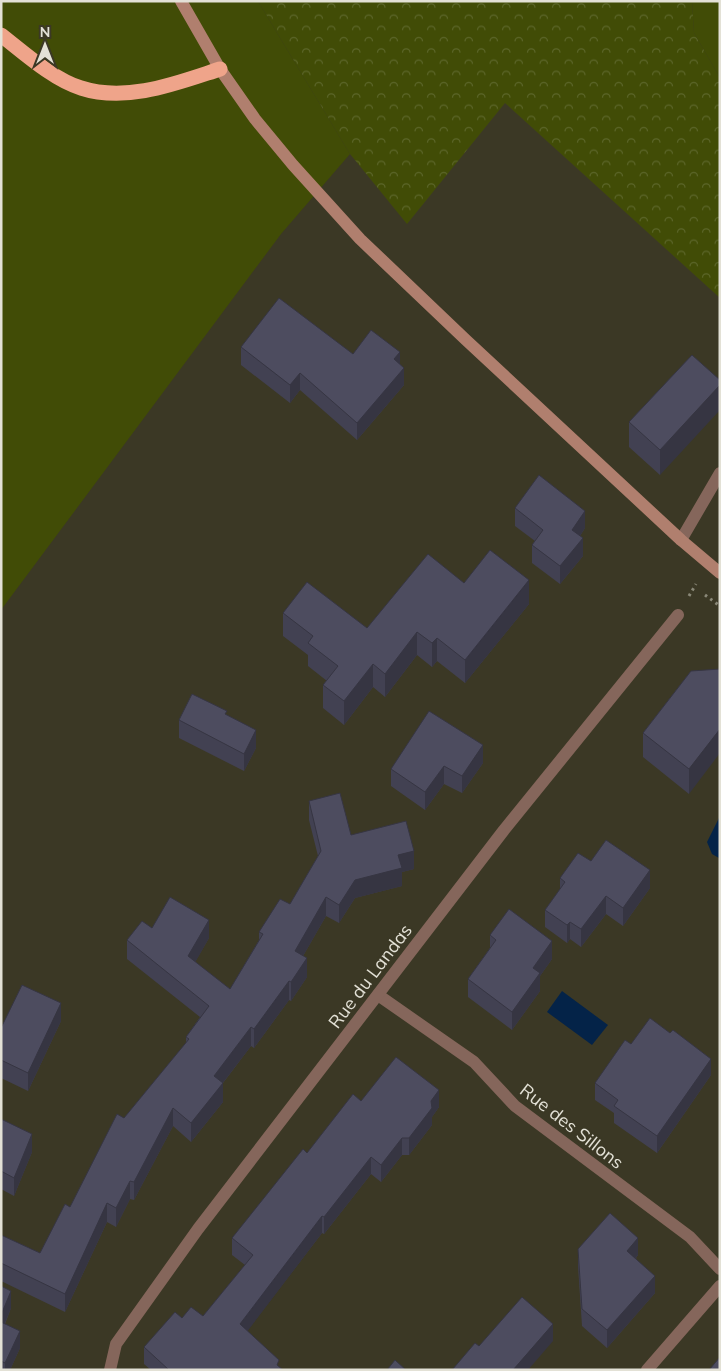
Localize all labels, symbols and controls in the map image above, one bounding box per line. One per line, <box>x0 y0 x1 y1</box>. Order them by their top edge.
north arrow <box>20 20 70 70</box>
text: N <box>40 23 50 41</box>
street label: Rue du Landas <box>323 919 417 1033</box>
street label: Rue des Sillons <box>516 1078 629 1174</box>

